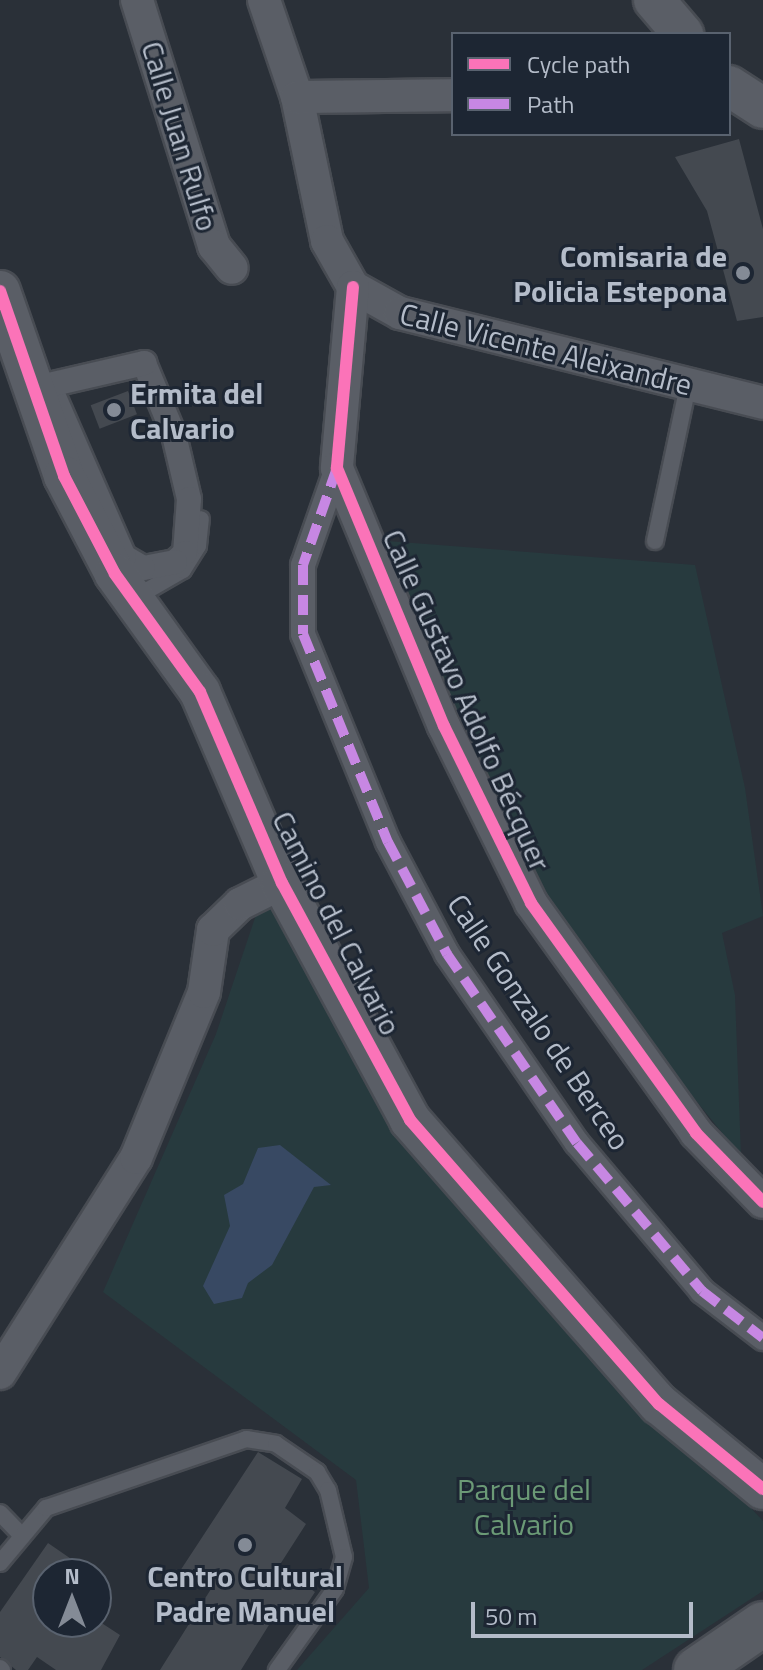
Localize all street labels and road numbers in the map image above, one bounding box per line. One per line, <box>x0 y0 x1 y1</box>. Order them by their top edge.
street label: Calle Juan Rulfo <box>134 37 226 235</box>
street label: Calle Vicente Aleixandre <box>396 295 696 403</box>
street label: Calle Gustavo Adolfo Bécquer <box>375 524 559 876</box>
street label: Camino del Calvario <box>265 805 409 1041</box>
street label: Calle Gonzalo de Berceo <box>440 887 638 1157</box>

